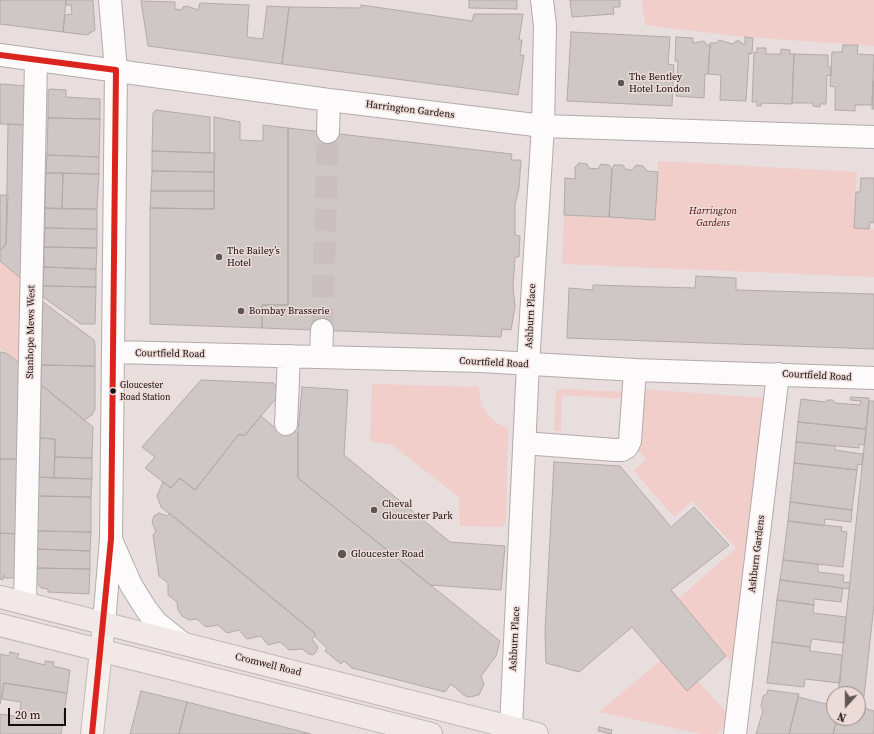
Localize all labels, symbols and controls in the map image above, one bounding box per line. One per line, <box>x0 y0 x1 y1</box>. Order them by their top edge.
place label: The Bentley Hotel London <box>629 71 690 94</box>
marker: The Bentley Hotel London <box>616 78 626 88</box>
street label: Harrington Gardens <box>365 99 455 121</box>
park label: Harrington Gardens <box>689 205 737 228</box>
place label: The Bailey’s Hotel <box>227 245 280 268</box>
marker: The Bailey’s Hotel <box>214 252 224 262</box>
street label: Ashburn Place <box>523 283 539 349</box>
street label: Stanhope Mews West <box>24 285 38 379</box>
place label: Bombay Brasserie <box>249 305 330 317</box>
marker: Bombay Brasserie <box>236 306 246 316</box>
street label: Courtfield Road <box>135 347 205 361</box>
street label: Courtfield Road <box>459 355 529 371</box>
street label: Courtfield Road <box>782 368 852 384</box>
place label: Gloucester Road Station <box>120 381 171 402</box>
marker: Gloucester Road Station <box>108 386 118 396</box>
place label: Cheval Gloucester Park <box>382 498 453 522</box>
marker: Cheval Gloucester Park <box>369 505 379 515</box>
street label: Ashburn Gardens <box>746 514 768 594</box>
marker: Gloucester Road <box>336 548 348 560</box>
place label: Gloucester Road <box>351 548 424 560</box>
street label: Ashburn Place <box>507 606 523 672</box>
street label: Cromwell Road <box>234 651 302 679</box>
north arrow <box>826 686 866 726</box>
scale bar <box>10 700 68 726</box>
text: 20 m <box>15 707 41 723</box>
text: N <box>835 708 848 725</box>

